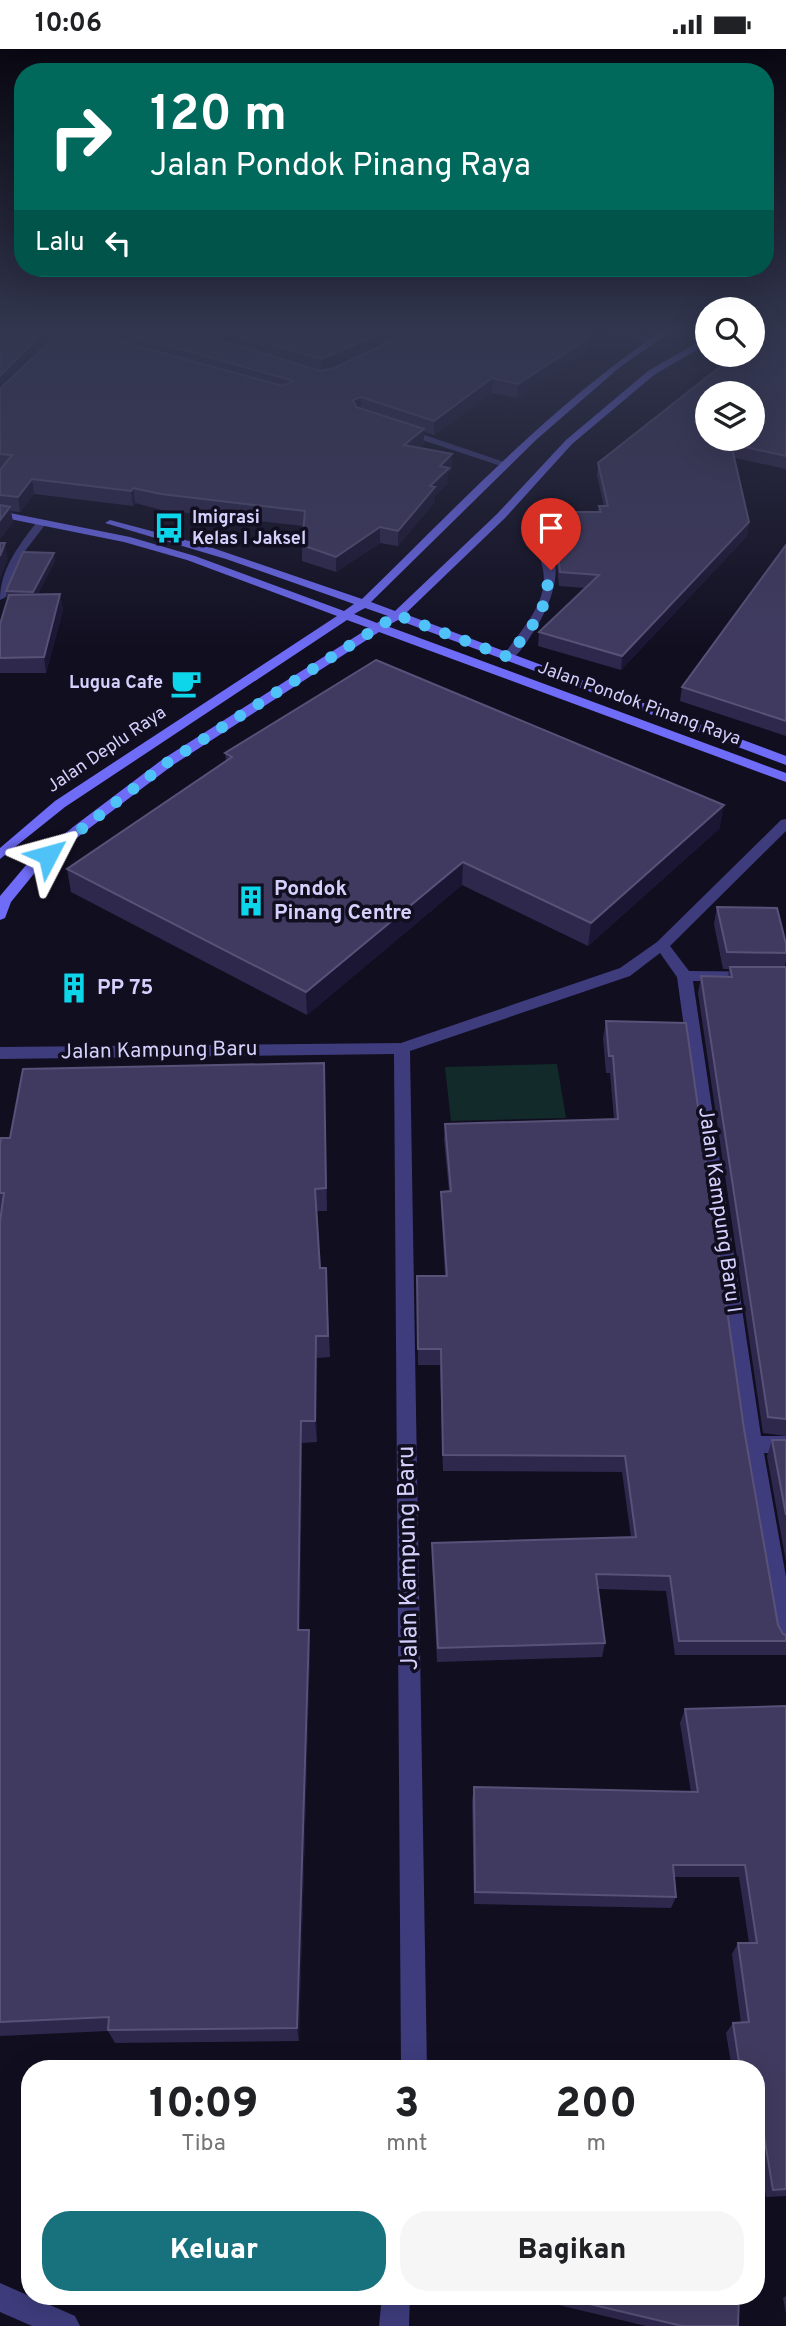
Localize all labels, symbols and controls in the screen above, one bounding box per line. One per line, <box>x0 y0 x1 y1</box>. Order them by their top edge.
text: 10:06 <box>35 8 102 41</box>
text: 120 m <box>150 86 287 148</box>
icon: right <box>35 91 126 182</box>
text: Jalan Pondok Pinang Raya <box>150 147 531 187</box>
icon: left <box>99 224 137 262</box>
text: Lalu <box>35 227 85 260</box>
map controls <box>695 297 765 451</box>
button: search <box>695 297 765 367</box>
button: layers <box>695 381 765 451</box>
pin <box>521 498 581 570</box>
place label: Imigrasi Kelas I Jaksel <box>192 507 306 551</box>
icon: arrive <box>532 509 570 547</box>
bus stop icon: Imigrasi Kelas I Jaksel <box>152 511 186 545</box>
street label: Jalan Pondok Pinang Raya <box>534 657 744 751</box>
cafe icon: Lugua Cafe <box>169 666 203 700</box>
place label: Lugua Cafe <box>69 672 163 695</box>
street label: Jalan Deplu Raya <box>43 702 171 798</box>
position arrow <box>11 818 85 892</box>
place label: Pondok Pinang Centre <box>274 876 412 927</box>
building icon: Pondok Pinang Centre <box>234 884 268 918</box>
building icon: PP 75 <box>57 971 91 1005</box>
place label: PP 75 <box>97 975 153 1002</box>
street label: Jalan Kampung Baru <box>60 1036 258 1066</box>
street label: Jalan Kampung Baru I <box>691 1105 747 1315</box>
street label: Jalan Kampung Baru <box>392 1445 426 1671</box>
text: 10:09 <box>149 2079 258 2132</box>
text: 3 <box>394 2079 419 2132</box>
text: 200 <box>555 2079 637 2132</box>
text: Tiba <box>181 2130 226 2159</box>
text: mnt <box>386 2130 427 2159</box>
text: m <box>586 2130 606 2159</box>
button: Keluar <box>42 2211 386 2291</box>
button: Bagikan <box>400 2211 744 2291</box>

